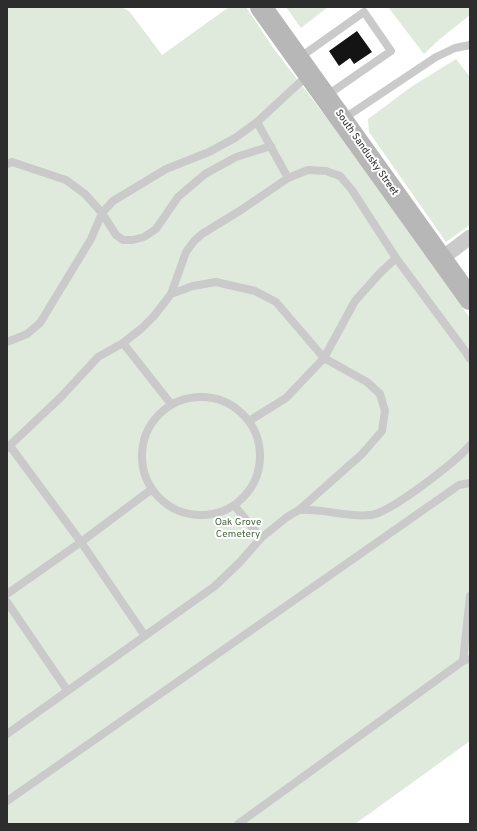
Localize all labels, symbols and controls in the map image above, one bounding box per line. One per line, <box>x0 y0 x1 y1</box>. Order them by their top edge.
street label: South Sandusky Street <box>332 108 400 198</box>
park label: Oak Grove Cemetery <box>215 517 261 540</box>

